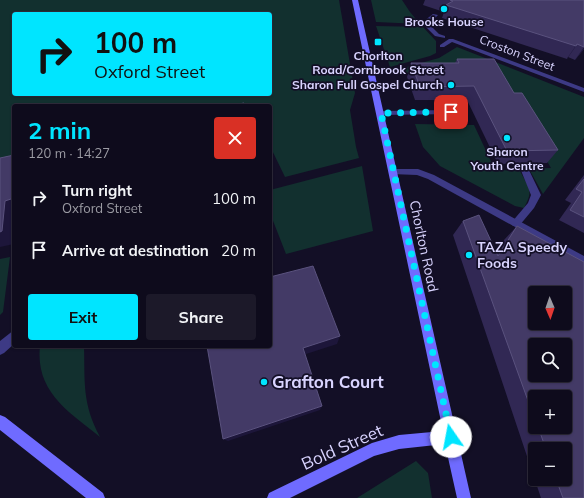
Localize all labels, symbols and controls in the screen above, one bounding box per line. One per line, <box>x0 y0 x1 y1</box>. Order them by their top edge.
marker: Brooks House <box>439 4 449 14</box>
place label: Brooks House <box>404 14 484 29</box>
text: 100 m <box>94 25 177 60</box>
icon: right <box>28 28 80 80</box>
street label: Croston Street <box>477 31 557 74</box>
marker: Chorlton Road/Cornbrook Street <box>373 37 383 47</box>
place label: Chorlton Road/Cornbrook Street <box>312 48 444 77</box>
text: Oxford Street <box>94 60 205 83</box>
place label: Sharon Full Gospel Church <box>292 77 443 92</box>
marker: Sharon Full Gospel Church <box>446 80 456 90</box>
pin <box>434 95 468 129</box>
icon: arrive <box>440 101 462 123</box>
text: 2 min <box>28 115 91 145</box>
button: close <box>214 117 256 159</box>
marker: Sharon Youth Centre <box>502 133 512 143</box>
place label: Sharon Youth Centre <box>469 144 544 173</box>
text: 120 m · 14:27 <box>28 145 110 161</box>
text: Turn right <box>62 181 132 200</box>
icon: right <box>28 187 50 209</box>
text: 100 m <box>212 189 256 208</box>
street label: Chorlton Road <box>406 199 442 293</box>
text: Oxford Street <box>62 200 142 216</box>
place label: TAZA Speedy Foods <box>477 238 567 272</box>
icon: arrive <box>28 239 50 261</box>
text: Arrive at destination <box>62 241 209 260</box>
text: 20 m <box>221 241 256 260</box>
marker: TAZA Speedy Foods <box>464 250 474 260</box>
north arrow <box>528 286 572 330</box>
map controls <box>528 286 572 486</box>
button: Exit <box>28 294 138 340</box>
button: Share <box>146 294 256 340</box>
button: search <box>528 338 572 382</box>
place label: Grafton Court <box>272 371 384 392</box>
marker: Grafton Court <box>259 377 269 387</box>
button: + <box>528 390 572 434</box>
position arrow <box>430 416 472 458</box>
street label: Bold Street <box>298 419 386 474</box>
button: − <box>528 442 572 486</box>

